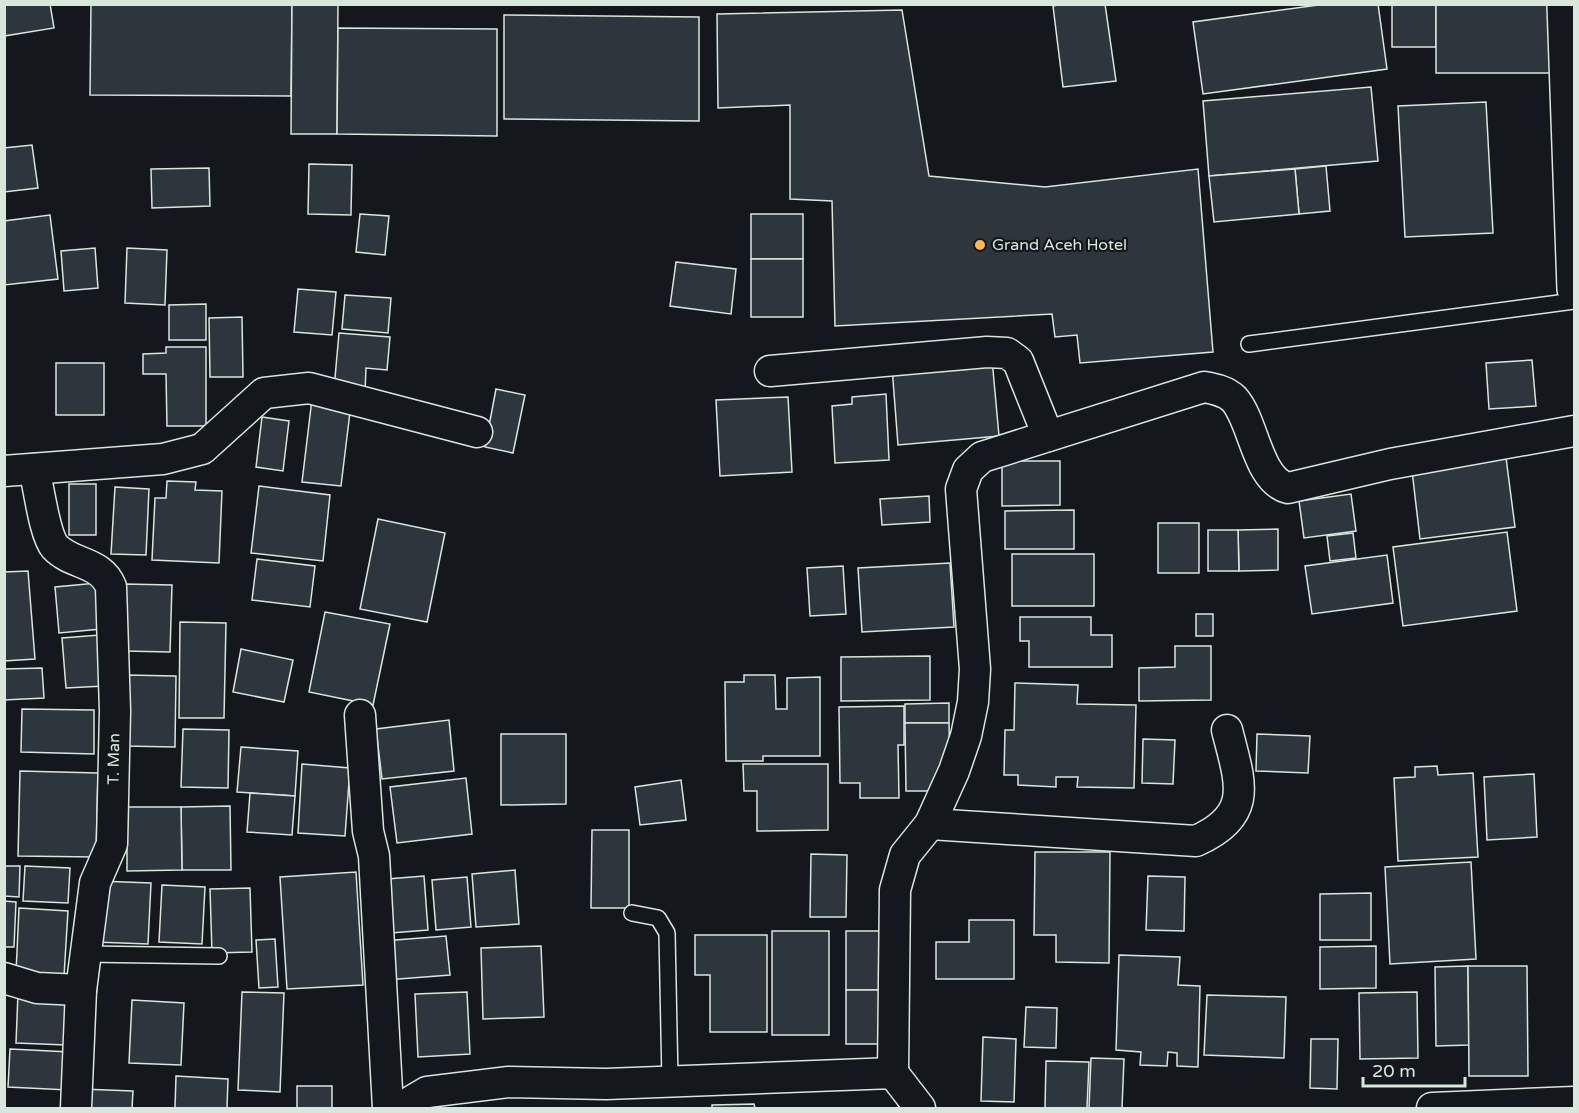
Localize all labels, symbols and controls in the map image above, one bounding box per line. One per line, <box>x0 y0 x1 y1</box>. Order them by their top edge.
place label: Grand Aceh Hotel <box>992 235 1127 255</box>
marker: Grand Aceh Hotel <box>973 238 987 252</box>
street label: T. Man <box>104 733 124 785</box>
scale bar <box>1363 1050 1465 1088</box>
text: 20 m <box>1372 1060 1416 1082</box>

